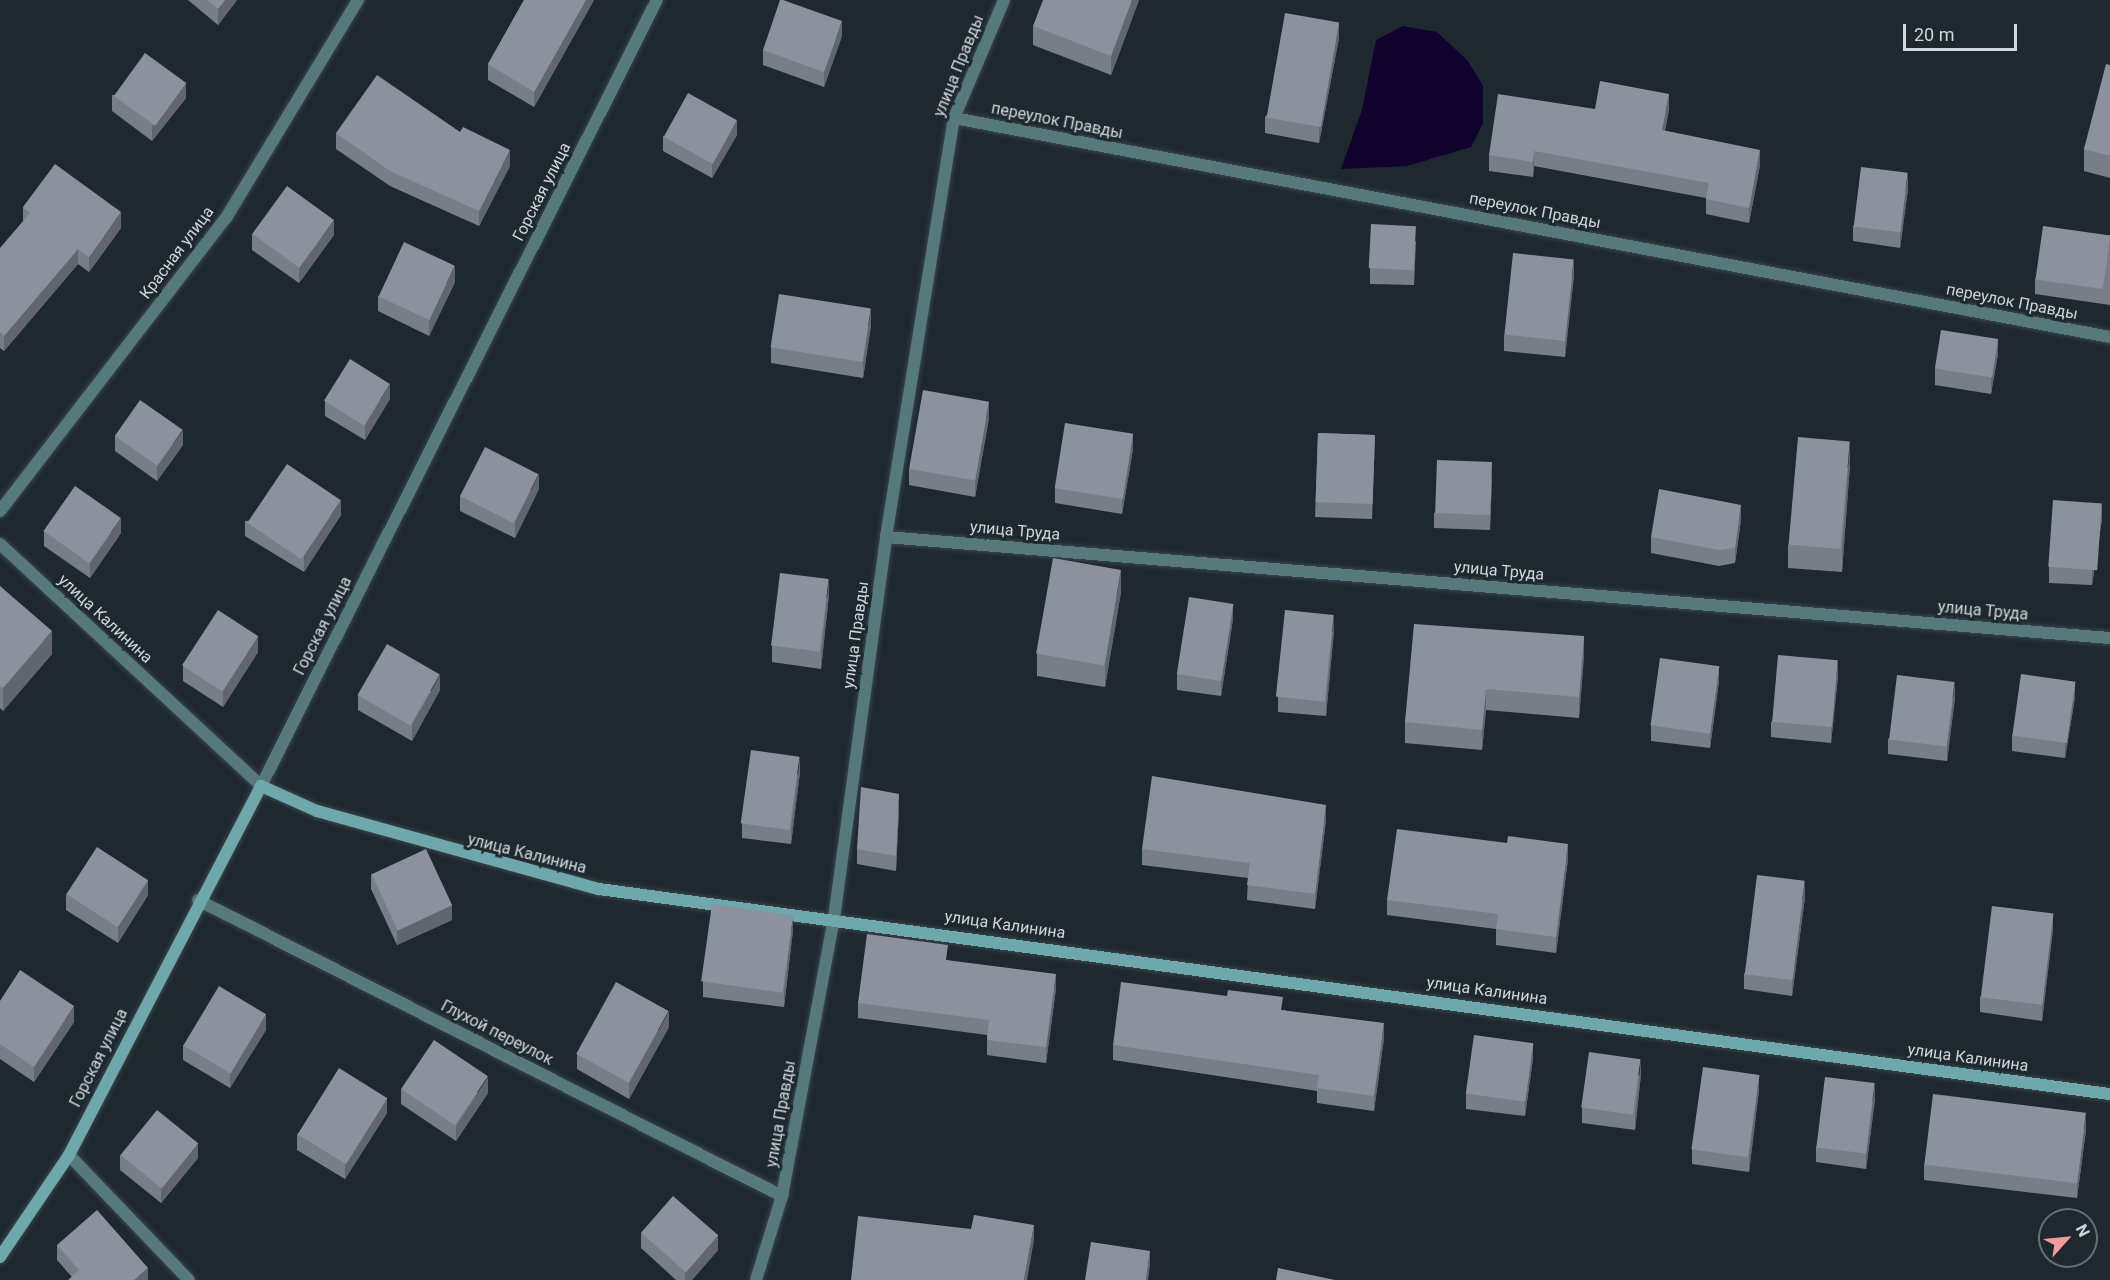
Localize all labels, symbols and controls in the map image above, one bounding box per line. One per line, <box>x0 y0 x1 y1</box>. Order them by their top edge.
street label: улица Правды <box>930 12 988 120</box>
scale bar <box>1906 12 2020 50</box>
text: 20 m <box>1914 24 1954 45</box>
street label: переулок Правды <box>990 99 1124 143</box>
street label: Горская улица <box>509 140 575 244</box>
street label: переулок Правды <box>1468 189 1602 233</box>
street label: Красная улица <box>136 203 218 303</box>
street label: переулок Правды <box>1945 280 2079 324</box>
street label: улица Труда <box>969 517 1061 545</box>
street label: улица Труда <box>1453 557 1545 585</box>
street label: улица Калинина <box>54 570 156 668</box>
street label: Горская улица <box>290 574 356 678</box>
street label: улица Правды <box>839 580 873 690</box>
street label: улица Труда <box>1937 597 2029 625</box>
street label: улица Калинина <box>466 830 588 878</box>
street label: улица Калинина <box>943 907 1067 943</box>
street label: улица Калинина <box>1425 973 1549 1009</box>
street label: Глухой переулок <box>438 996 556 1070</box>
street label: Горская улица <box>66 1006 132 1110</box>
street label: улица Калинина <box>1906 1040 2030 1076</box>
street label: улица Правды <box>762 1059 800 1169</box>
north arrow <box>2038 1208 2098 1268</box>
text: N <box>2072 1221 2094 1240</box>

